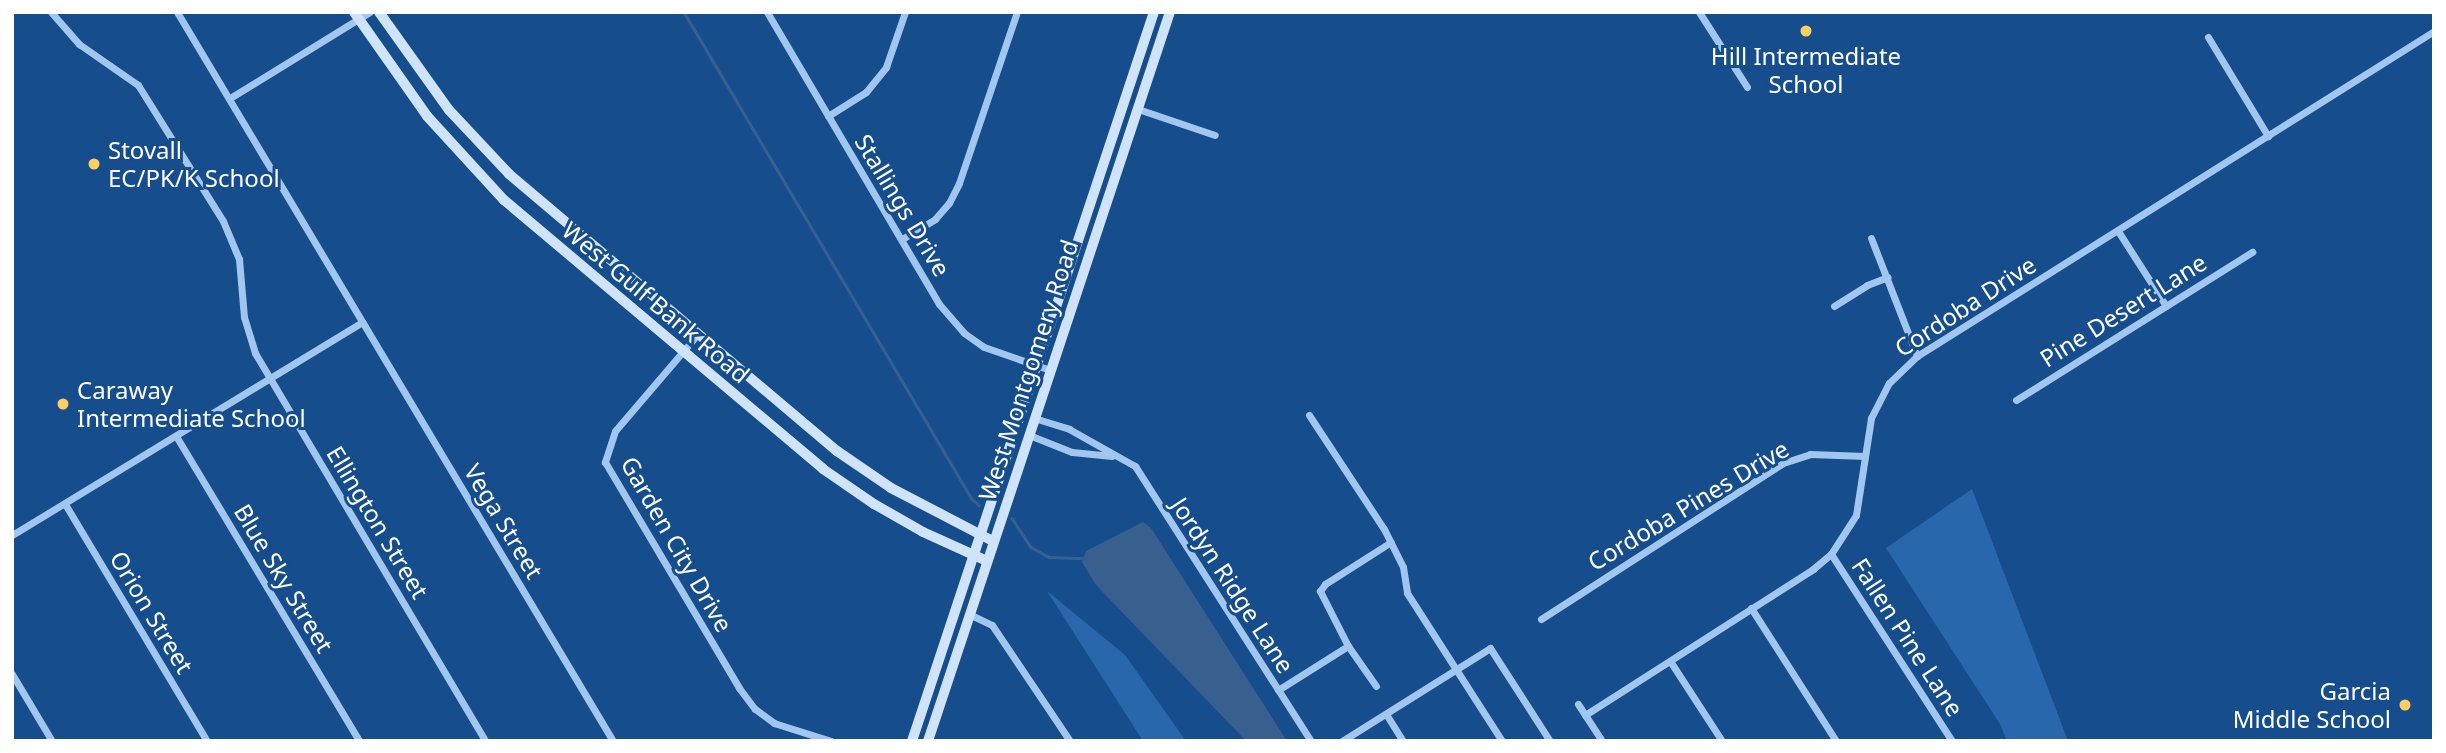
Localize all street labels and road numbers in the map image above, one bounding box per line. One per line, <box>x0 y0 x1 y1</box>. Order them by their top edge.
street label: Stallings Drive <box>849 129 957 281</box>
street label: West Gulf Bank Road <box>557 215 755 389</box>
street label: West Montgomery Road <box>972 236 1084 504</box>
street label: Pine Desert Lane <box>2035 247 2211 373</box>
street label: Cordoba Drive <box>1889 250 2041 362</box>
street label: Cordoba Pines Drive <box>1582 434 1794 576</box>
street label: Ellington Street <box>321 441 435 603</box>
street label: Garden City Drive <box>615 451 739 637</box>
street label: Vega Street <box>458 458 550 584</box>
street label: Jordyn Ridge Lane <box>1166 492 1300 678</box>
street label: Blue Sky Street <box>228 499 340 657</box>
street label: Orion Street <box>104 546 200 678</box>
street label: Fallen Pine Lane <box>1846 553 1970 721</box>

